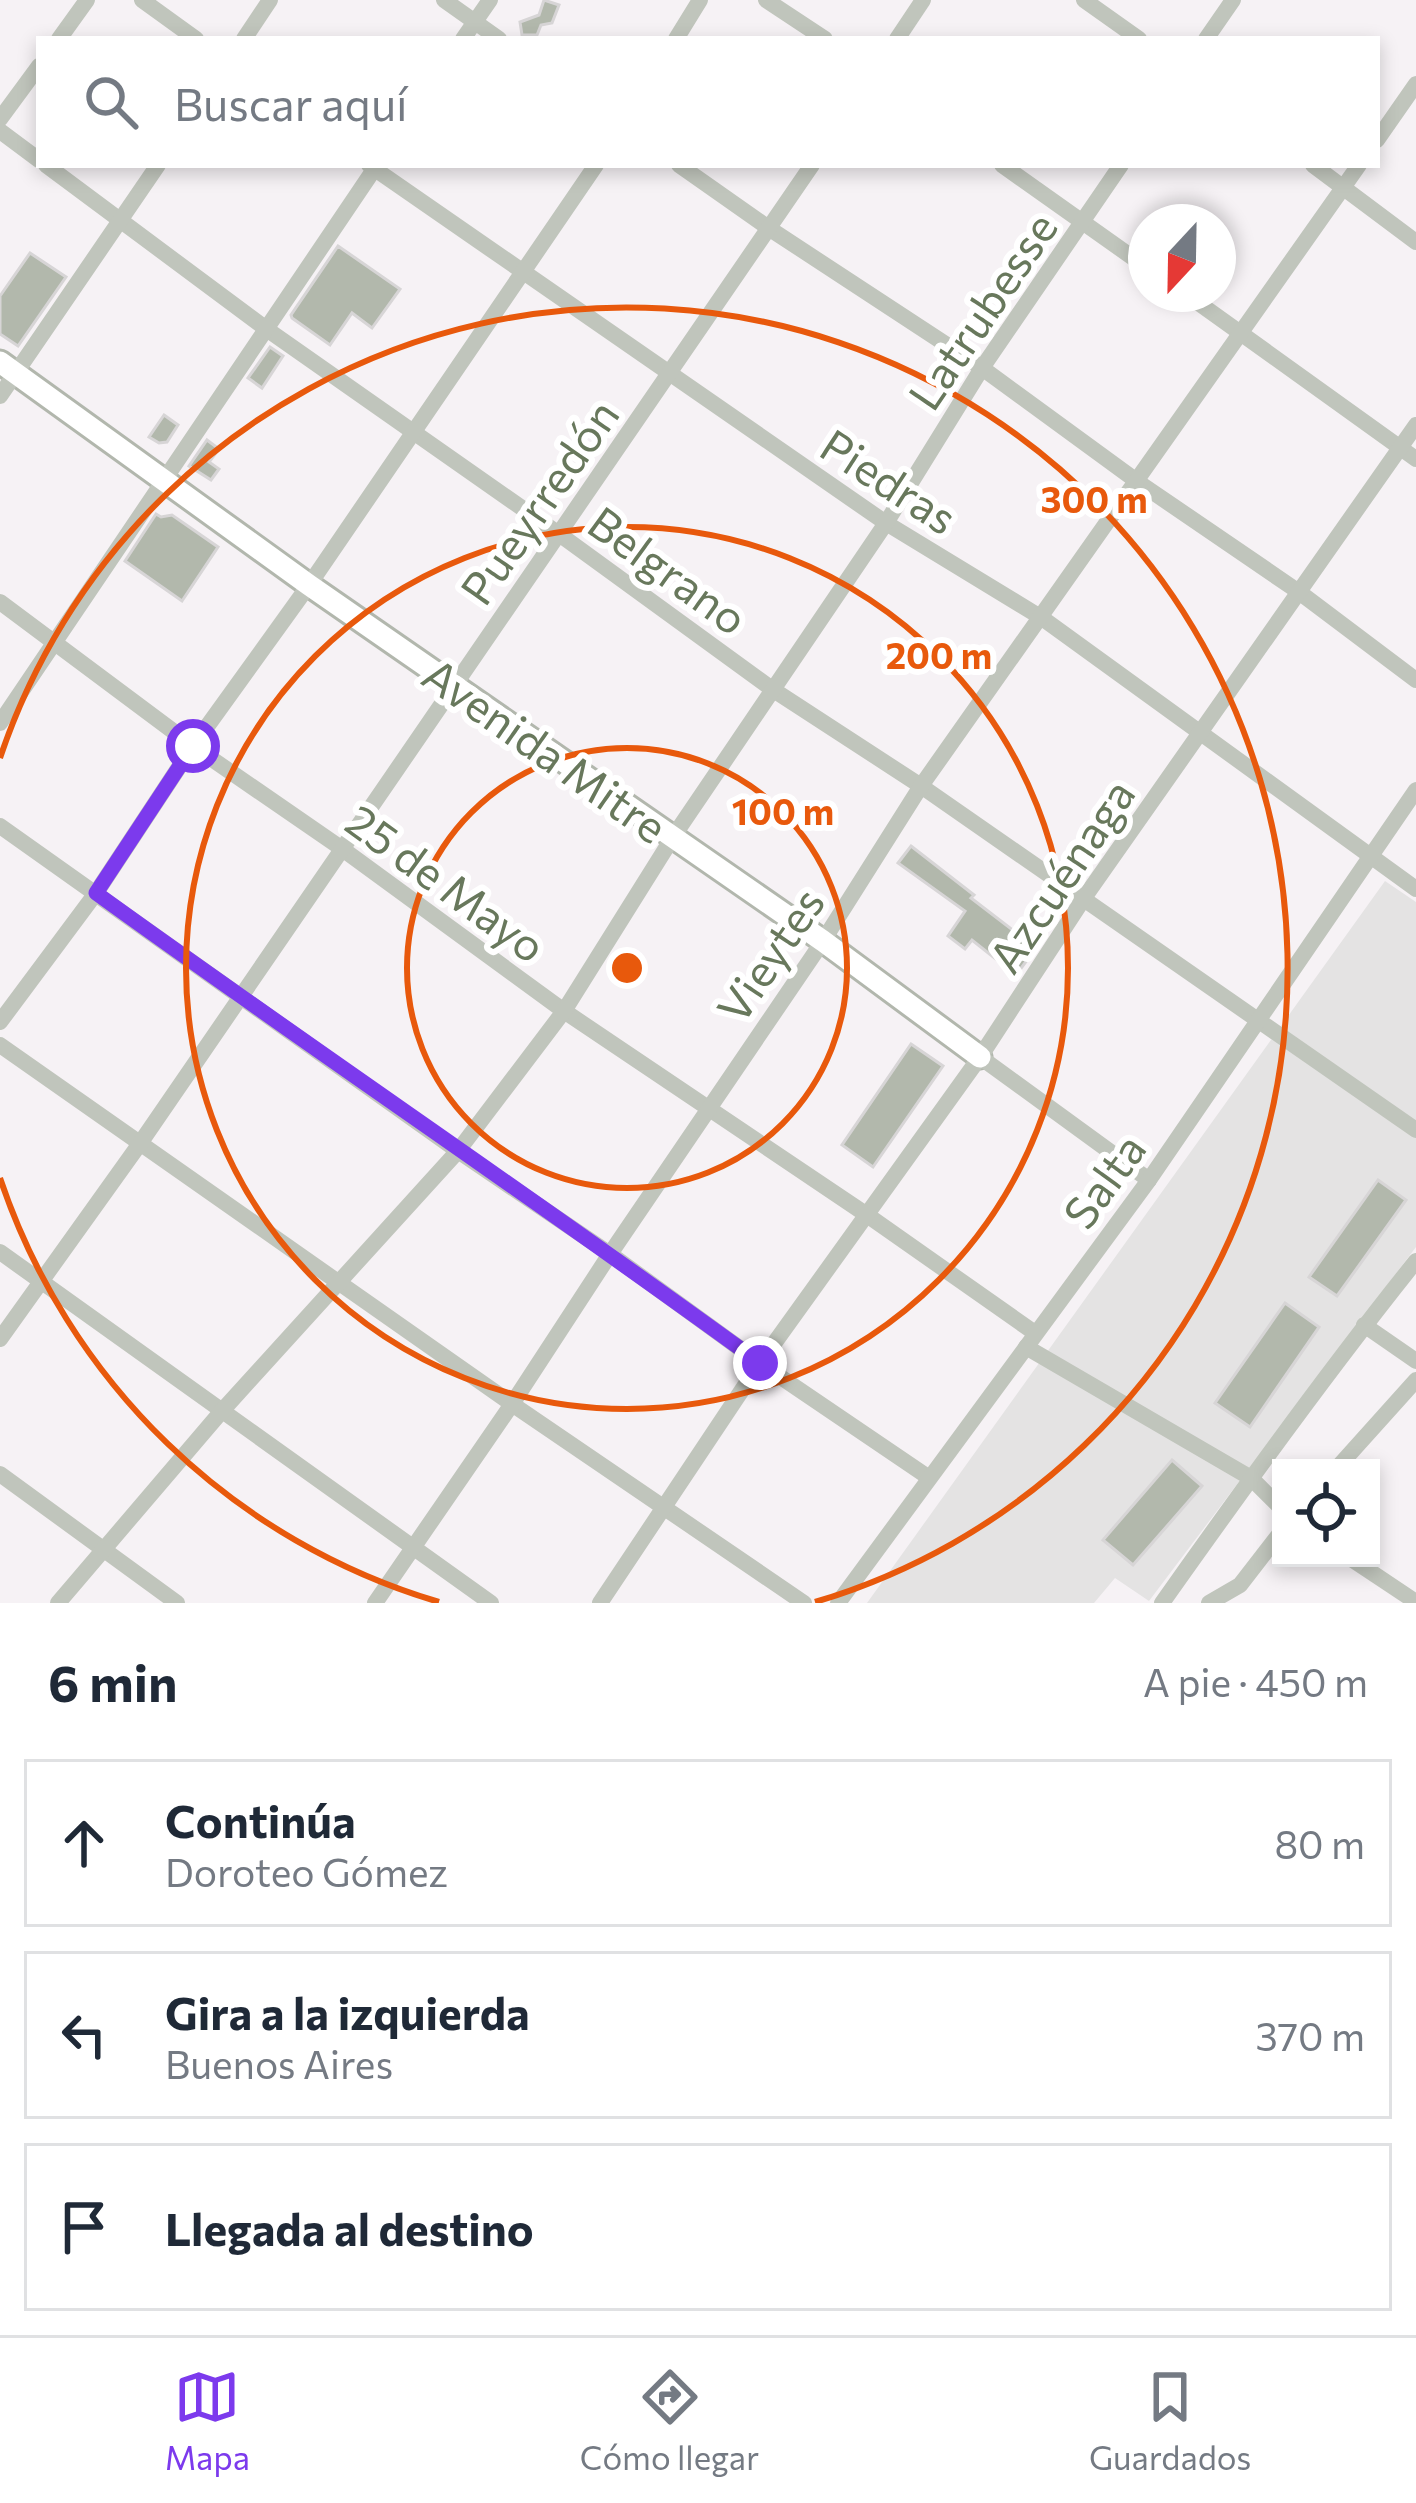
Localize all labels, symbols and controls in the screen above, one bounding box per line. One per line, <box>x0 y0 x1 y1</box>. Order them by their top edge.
search box <box>36 36 1380 168</box>
icon: search <box>78 69 144 135</box>
text: Buscar aquí <box>174 75 408 130</box>
street label: Latrubesse <box>895 201 1067 419</box>
north arrow <box>1128 204 1236 312</box>
street label: Pueyrredón <box>447 388 629 614</box>
street label: Piedras <box>812 416 968 544</box>
text: 300 m <box>1040 476 1148 520</box>
street label: Belgrano <box>579 493 759 645</box>
text: 200 m <box>886 632 992 676</box>
street label: Avenida Mitre <box>414 645 678 853</box>
route start <box>166 719 220 773</box>
street label: Azcuénaga <box>975 768 1145 982</box>
text: 100 m <box>732 788 834 832</box>
street label: 25 de Mayo <box>337 791 557 973</box>
street label: Vieytes <box>704 876 834 1032</box>
centre of rings <box>606 947 648 989</box>
street label: Salta <box>1050 1122 1156 1238</box>
route end <box>733 1336 787 1390</box>
map controls <box>1272 1459 1380 1567</box>
button: locate <box>1272 1459 1380 1567</box>
text: 6 min <box>48 1650 177 1713</box>
text: A pie · 450 m <box>1143 1657 1368 1705</box>
text: Continúa <box>165 1792 356 1847</box>
icon: ahead <box>51 1810 117 1876</box>
text: 80 m <box>1274 1819 1365 1867</box>
text: Doroteo Gómez <box>165 1847 448 1895</box>
text: Gira a la izquierda <box>165 1984 530 2039</box>
icon: left <box>51 2002 117 2068</box>
text: 370 m <box>1255 2011 1365 2059</box>
text: Buenos Aires <box>165 2039 393 2087</box>
icon: arrive <box>51 2194 117 2260</box>
text: Llegada al destino <box>165 2200 534 2255</box>
tab: Mapa <box>165 2364 250 2477</box>
tab: Cómo llegar <box>580 2364 759 2477</box>
tab: Guardados <box>1089 2364 1251 2477</box>

